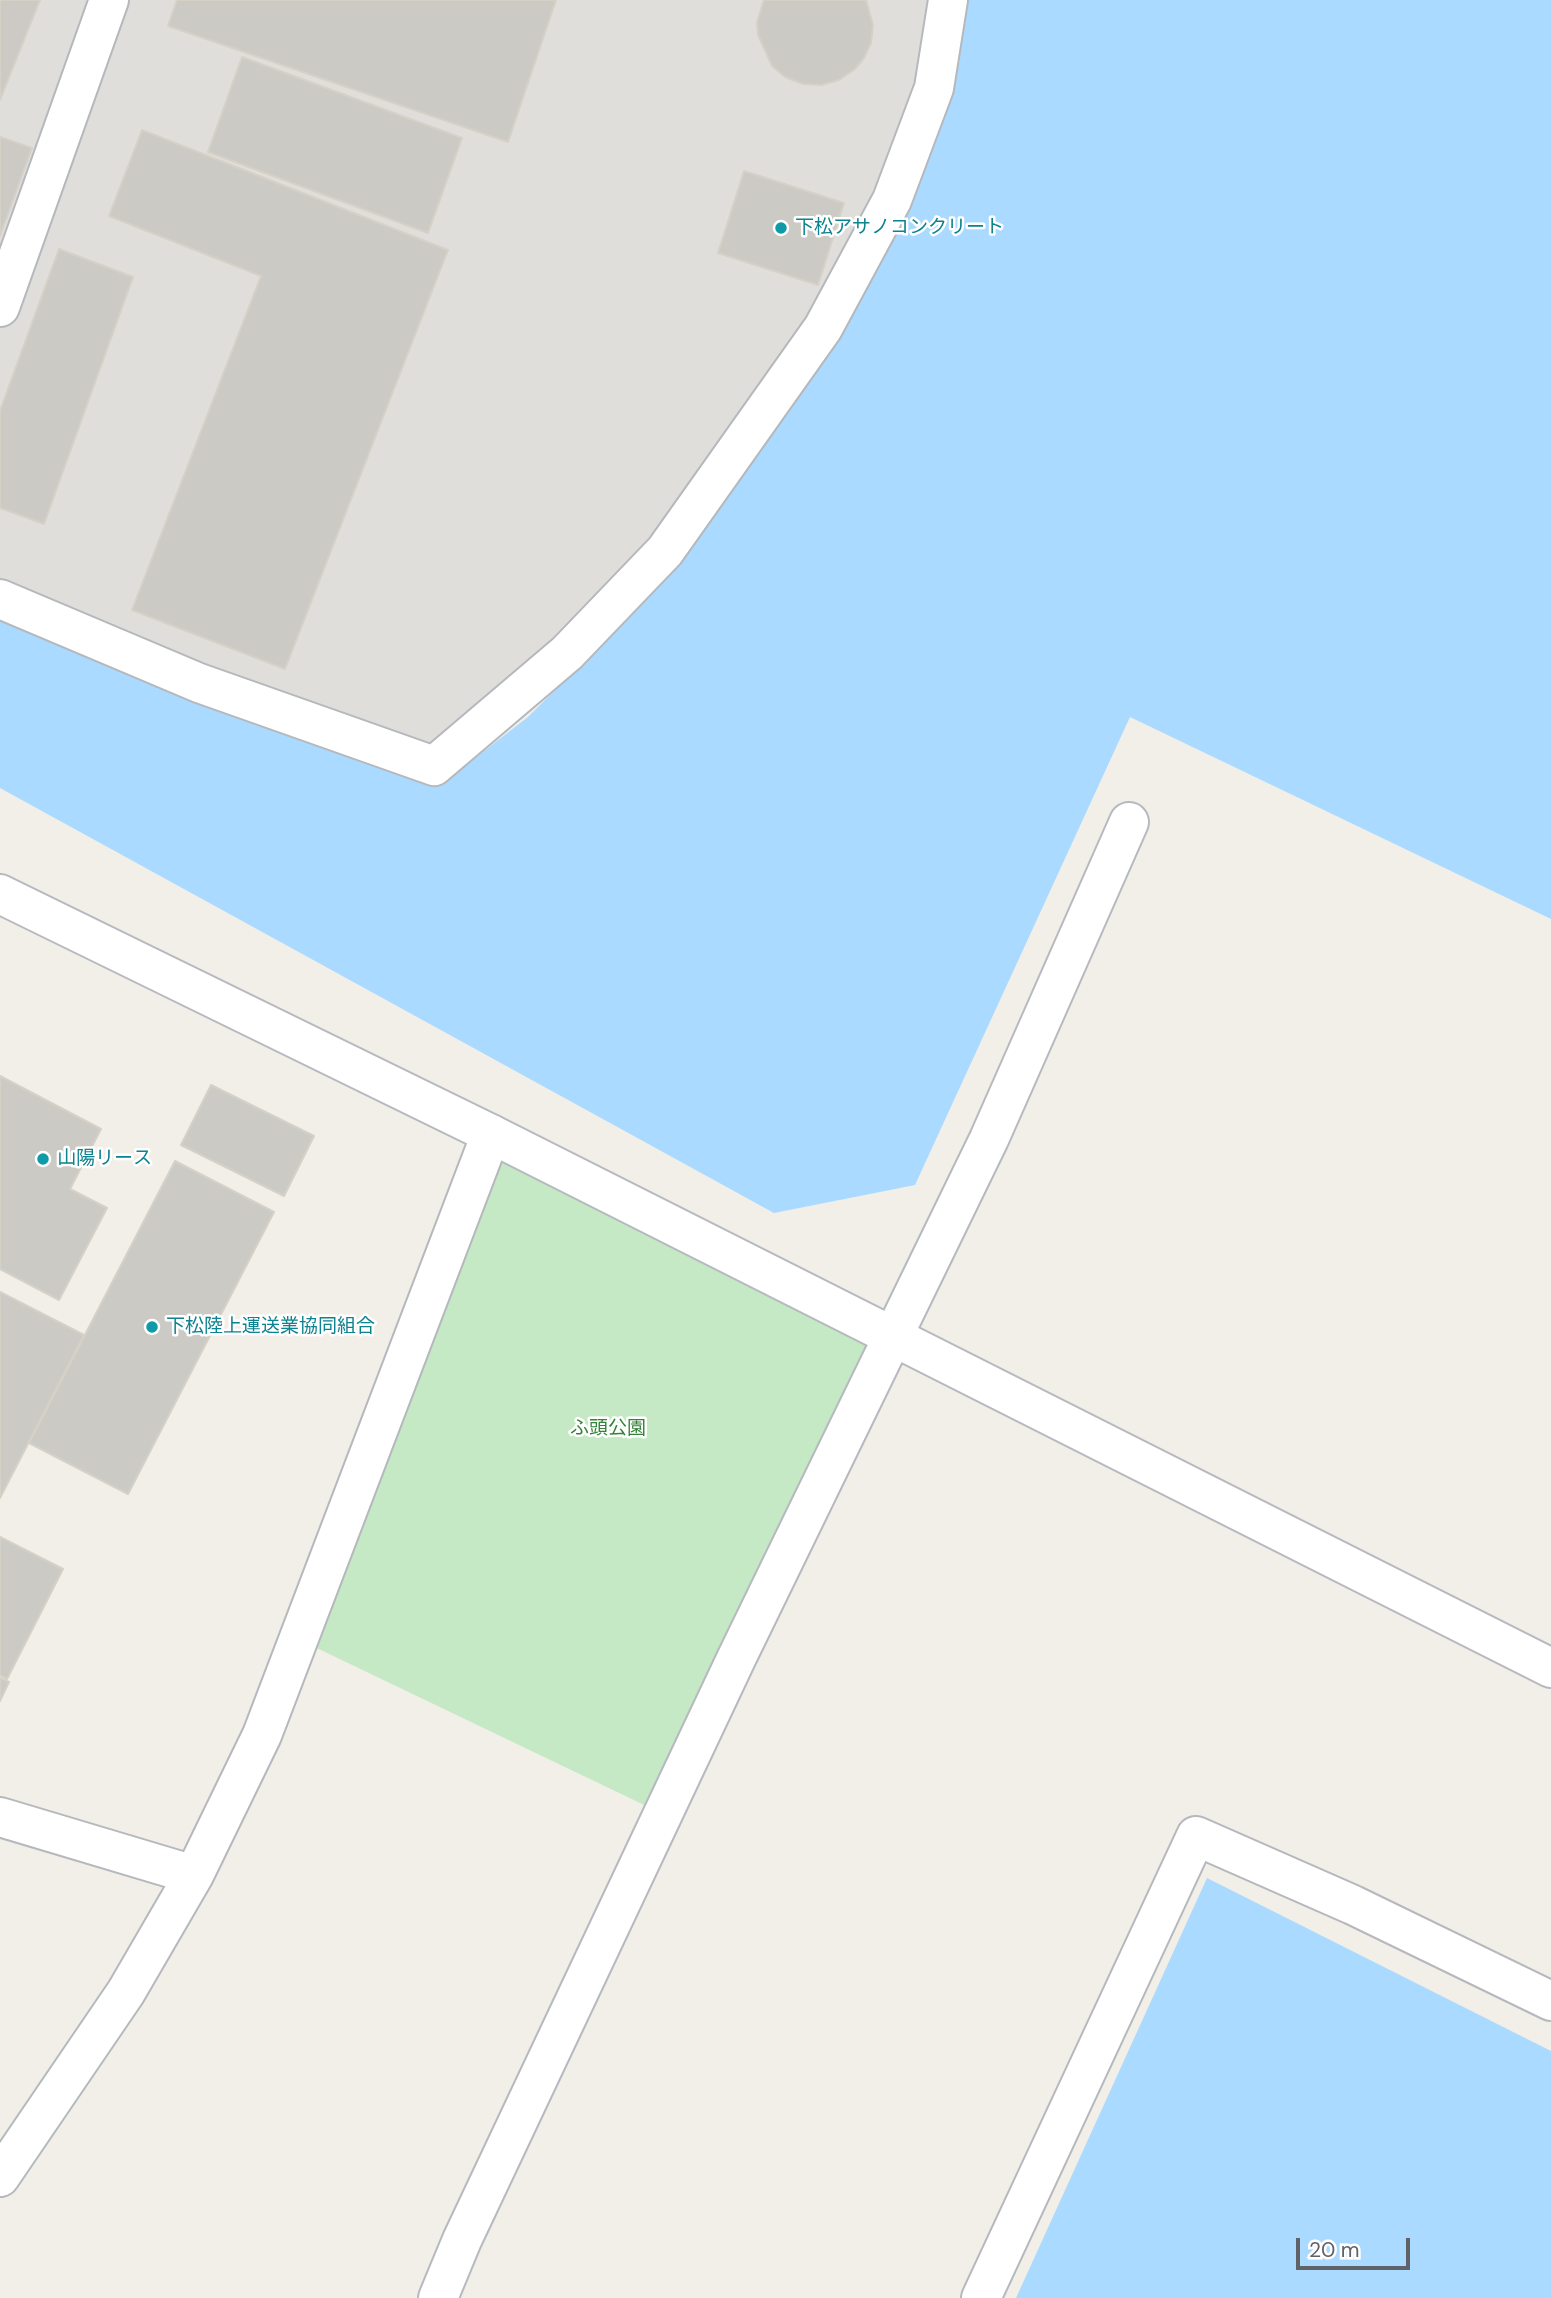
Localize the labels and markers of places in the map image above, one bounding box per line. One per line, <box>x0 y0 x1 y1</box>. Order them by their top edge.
place label: 下松アサノコンクリート <box>795 217 1004 239</box>
marker: 下松アサノコンクリート <box>773 220 789 236</box>
place label: 山陽リース <box>57 1148 152 1170</box>
marker: 山陽リース <box>35 1151 51 1167</box>
place label: 下松陸上運送業協同組合 <box>166 1316 375 1338</box>
marker: 下松陸上運送業協同組合 <box>144 1319 160 1335</box>

